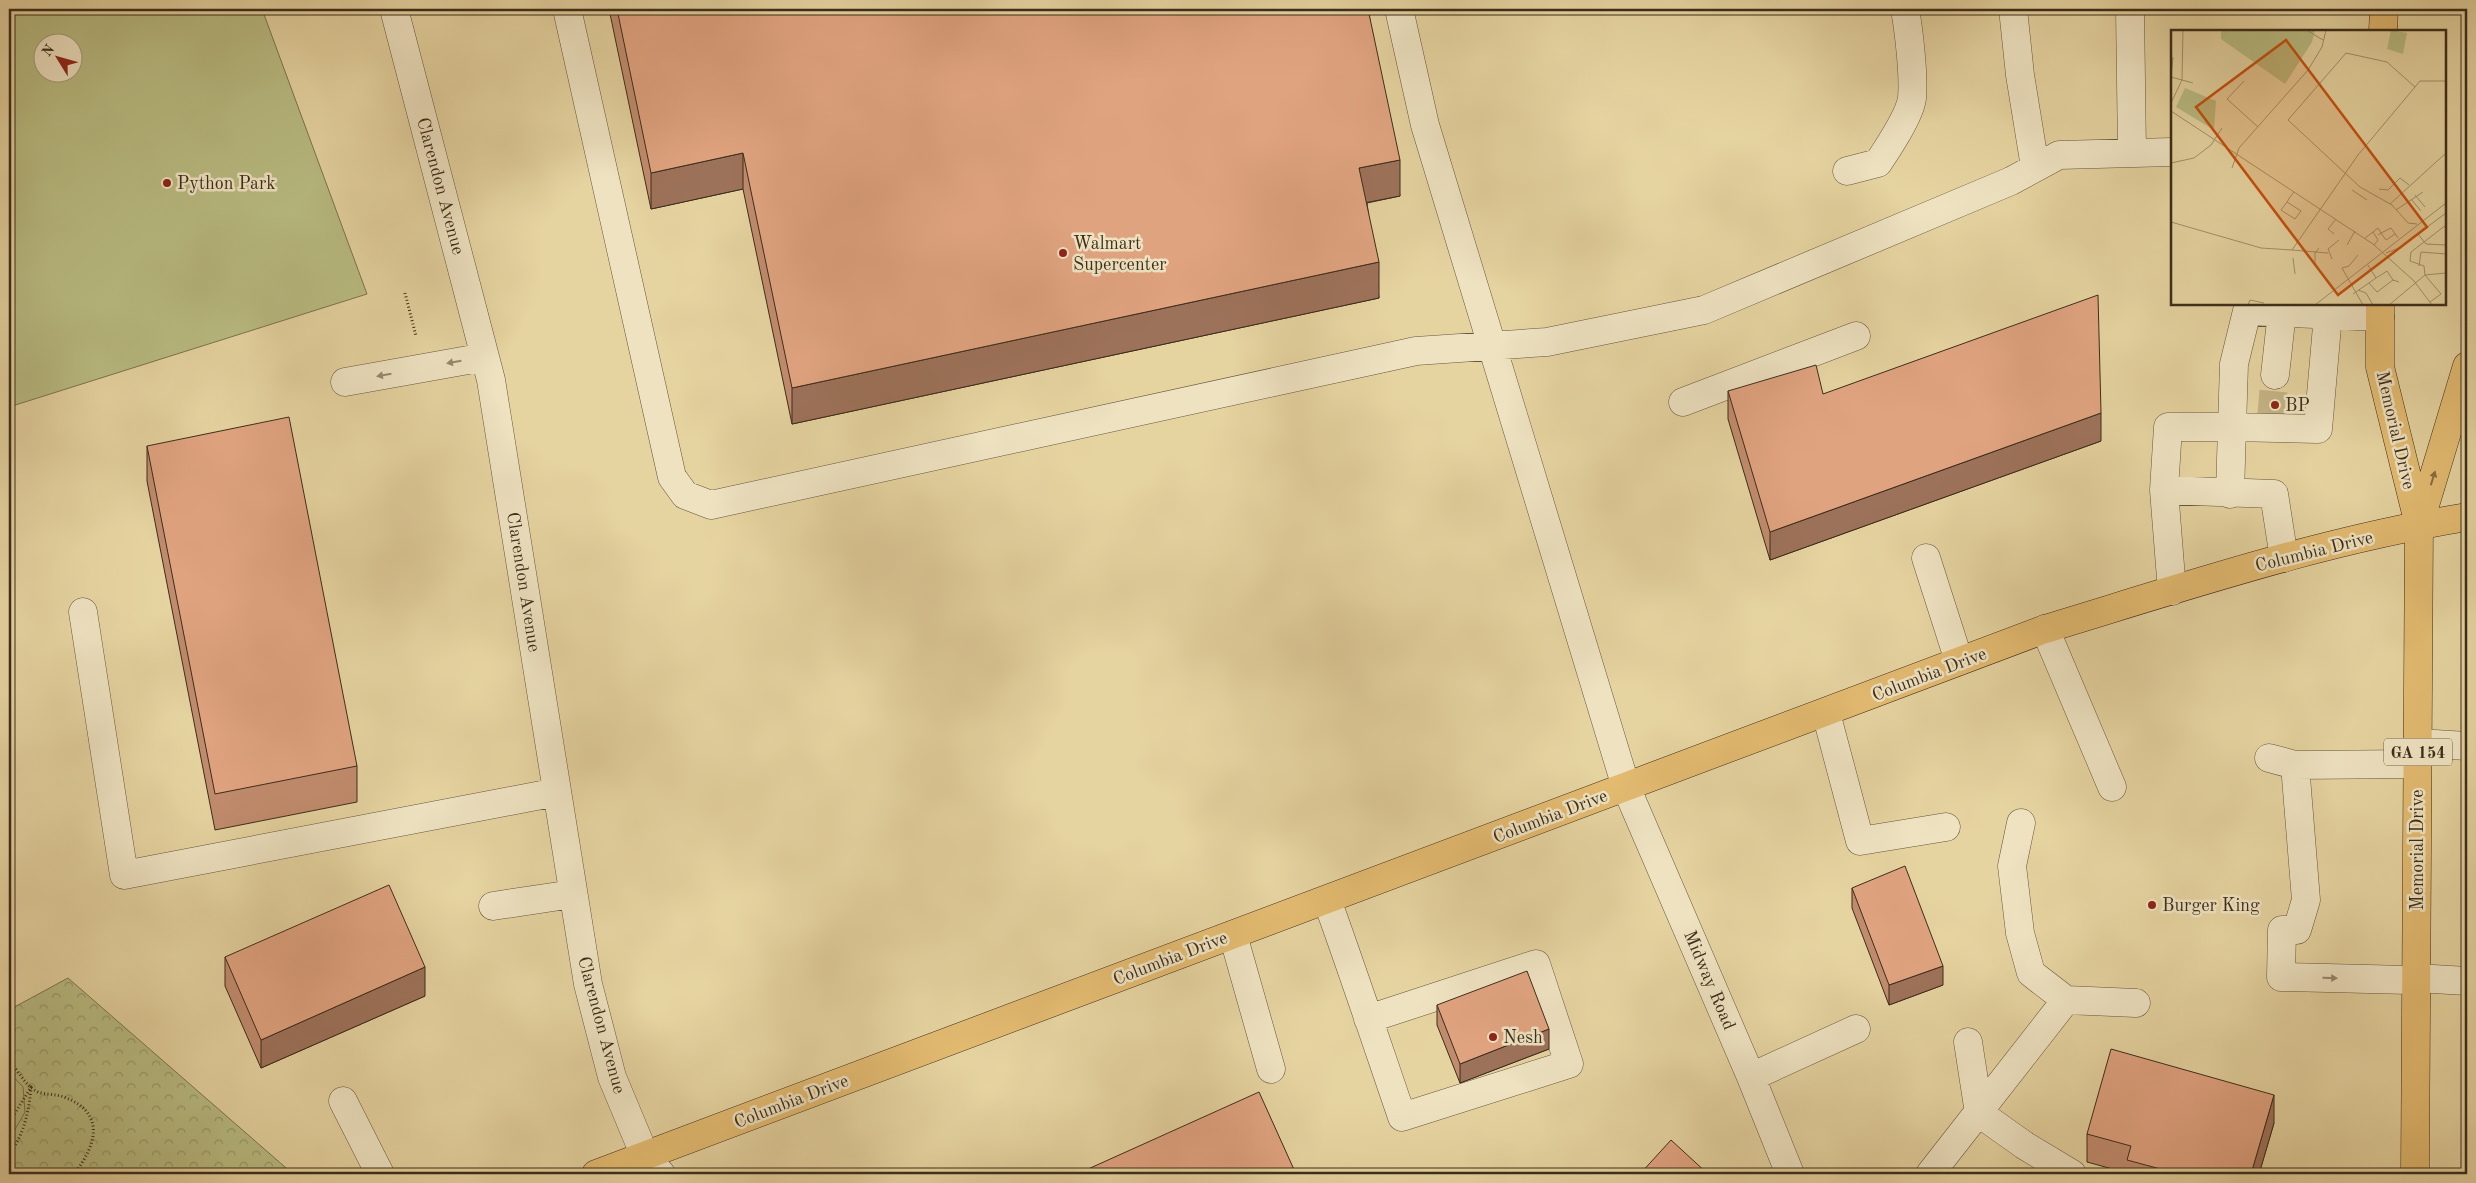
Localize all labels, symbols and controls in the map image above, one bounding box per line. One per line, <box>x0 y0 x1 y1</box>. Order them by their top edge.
inset map <box>2171 30 2446 305</box>
north arrow <box>32 32 82 82</box>
text: N <box>40 42 57 59</box>
street label: Clarendon Avenue <box>413 116 467 257</box>
place label: Python Park <box>177 175 276 193</box>
marker: Python Park <box>161 177 173 189</box>
place label: Walmart Supercenter <box>1073 235 1167 274</box>
marker: Walmart Supercenter <box>1057 247 1069 259</box>
one-way arrow <box>446 359 462 367</box>
street label: Memorial Drive <box>2373 369 2417 491</box>
one-way arrow <box>376 371 392 379</box>
place label: BP <box>2285 397 2310 415</box>
marker: BP <box>2269 399 2281 411</box>
one-way arrow <box>2430 471 2438 486</box>
street label: Clarendon Avenue <box>503 511 543 653</box>
street label: Columbia Drive <box>2253 529 2375 575</box>
street label: Columbia Drive <box>1870 645 1989 705</box>
road number: GA 154 <box>2384 739 2452 766</box>
street label: Columbia Drive <box>1491 787 1610 847</box>
street label: Memorial Drive <box>2409 790 2427 910</box>
place label: Burger King <box>2162 897 2260 915</box>
marker: Burger King <box>2146 899 2158 911</box>
street label: Midway Road <box>1680 928 1738 1033</box>
street label: Columbia Drive <box>1111 929 1230 989</box>
street label: Clarendon Avenue <box>574 955 628 1096</box>
one-way arrow <box>2322 975 2338 983</box>
place label: Nesh <box>1503 1029 1543 1047</box>
marker: Nesh <box>1487 1031 1499 1043</box>
street label: Columbia Drive <box>732 1072 851 1132</box>

